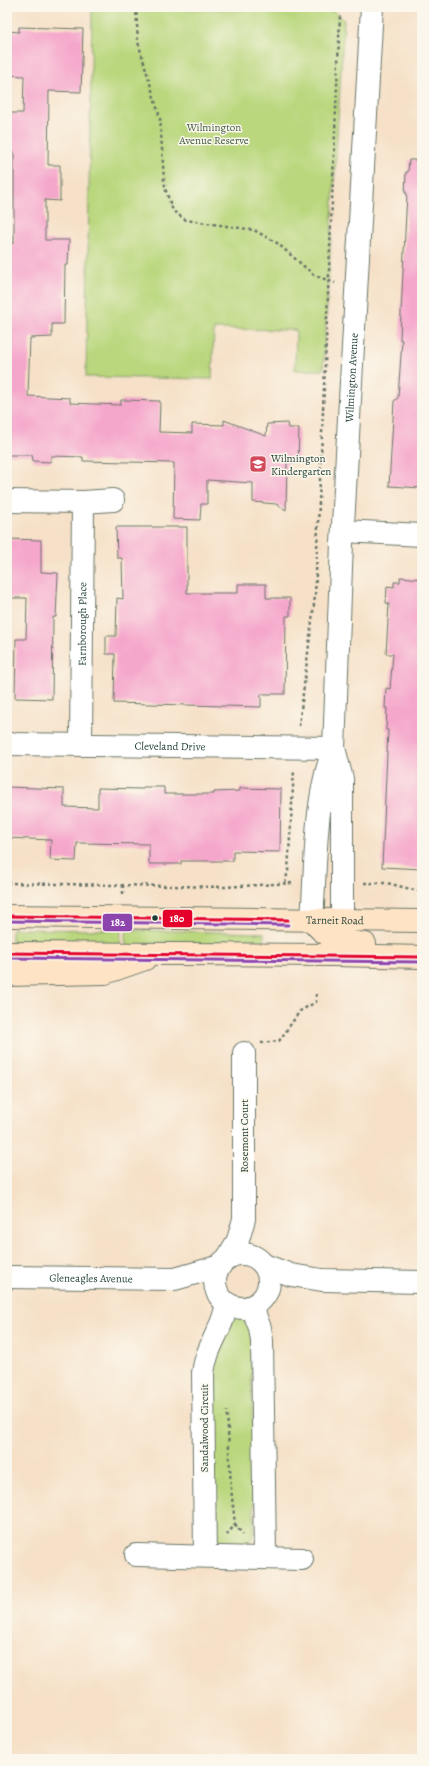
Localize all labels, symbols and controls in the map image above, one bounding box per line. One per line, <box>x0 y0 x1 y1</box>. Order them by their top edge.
park label: Wilmington Avenue Reserve <box>178 120 249 148</box>
street label: Wilmington Avenue <box>342 332 362 424</box>
place label: Wilmington Kindergarten <box>270 451 331 479</box>
school or university icon: Wilmington Kindergarten <box>248 454 268 474</box>
street label: Farnborough Place <box>75 582 90 666</box>
street label: Cleveland Drive <box>134 739 206 754</box>
line badge: 180 <box>162 909 193 928</box>
text: 180 <box>170 911 185 926</box>
line badge: 182 <box>102 913 133 932</box>
unlabelled marker <box>150 913 160 923</box>
street label: Tarneit Road <box>306 913 364 928</box>
text: 182 <box>111 915 126 930</box>
street label: Rosemont Court <box>237 1099 252 1173</box>
street label: Gleneagles Avenue <box>49 1271 133 1286</box>
street label: Sandalwood Circuit <box>197 1383 212 1472</box>

